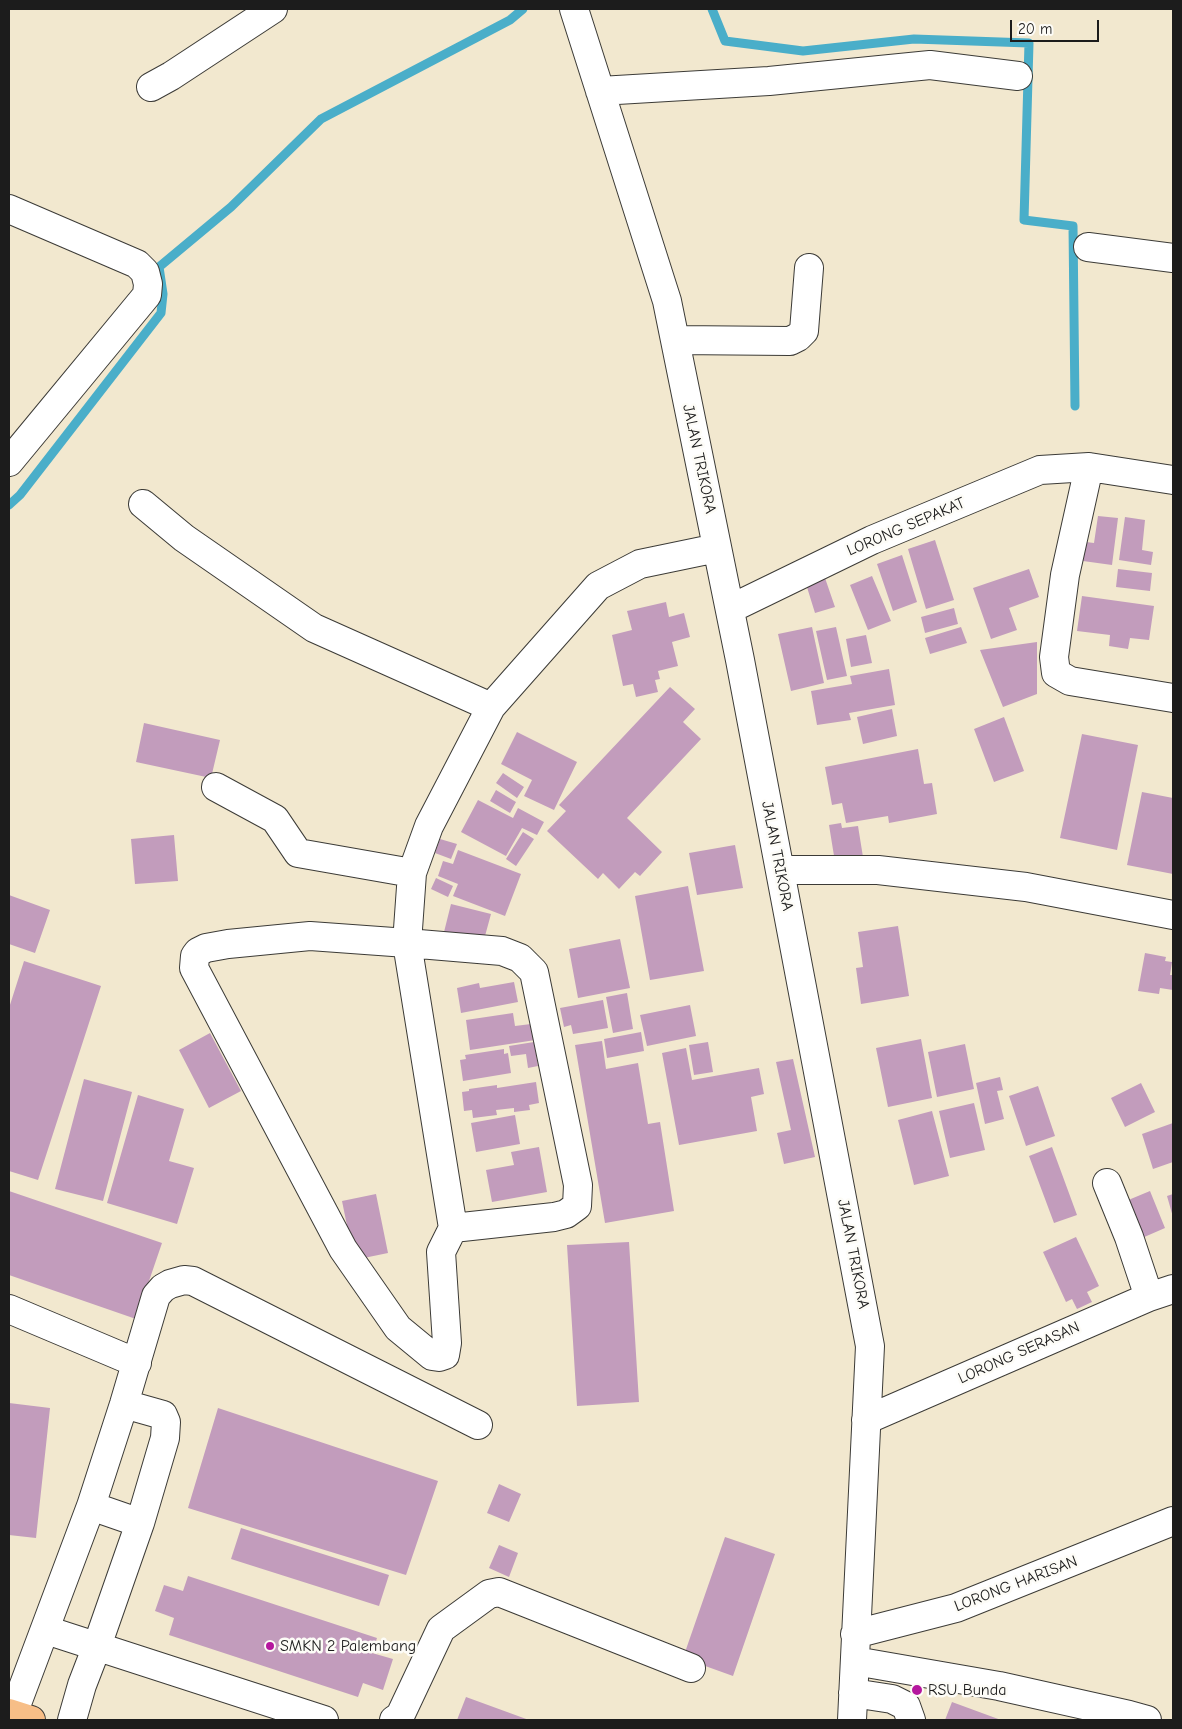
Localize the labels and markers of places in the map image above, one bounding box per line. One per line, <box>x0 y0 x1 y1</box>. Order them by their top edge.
place label: SMKN 2 Palembang <box>280 1636 416 1656</box>
marker: SMKN 2 Palembang <box>264 1640 276 1652</box>
place label: RSU Bunda <box>928 1680 1006 1700</box>
marker: RSU Bunda <box>910 1683 924 1697</box>

